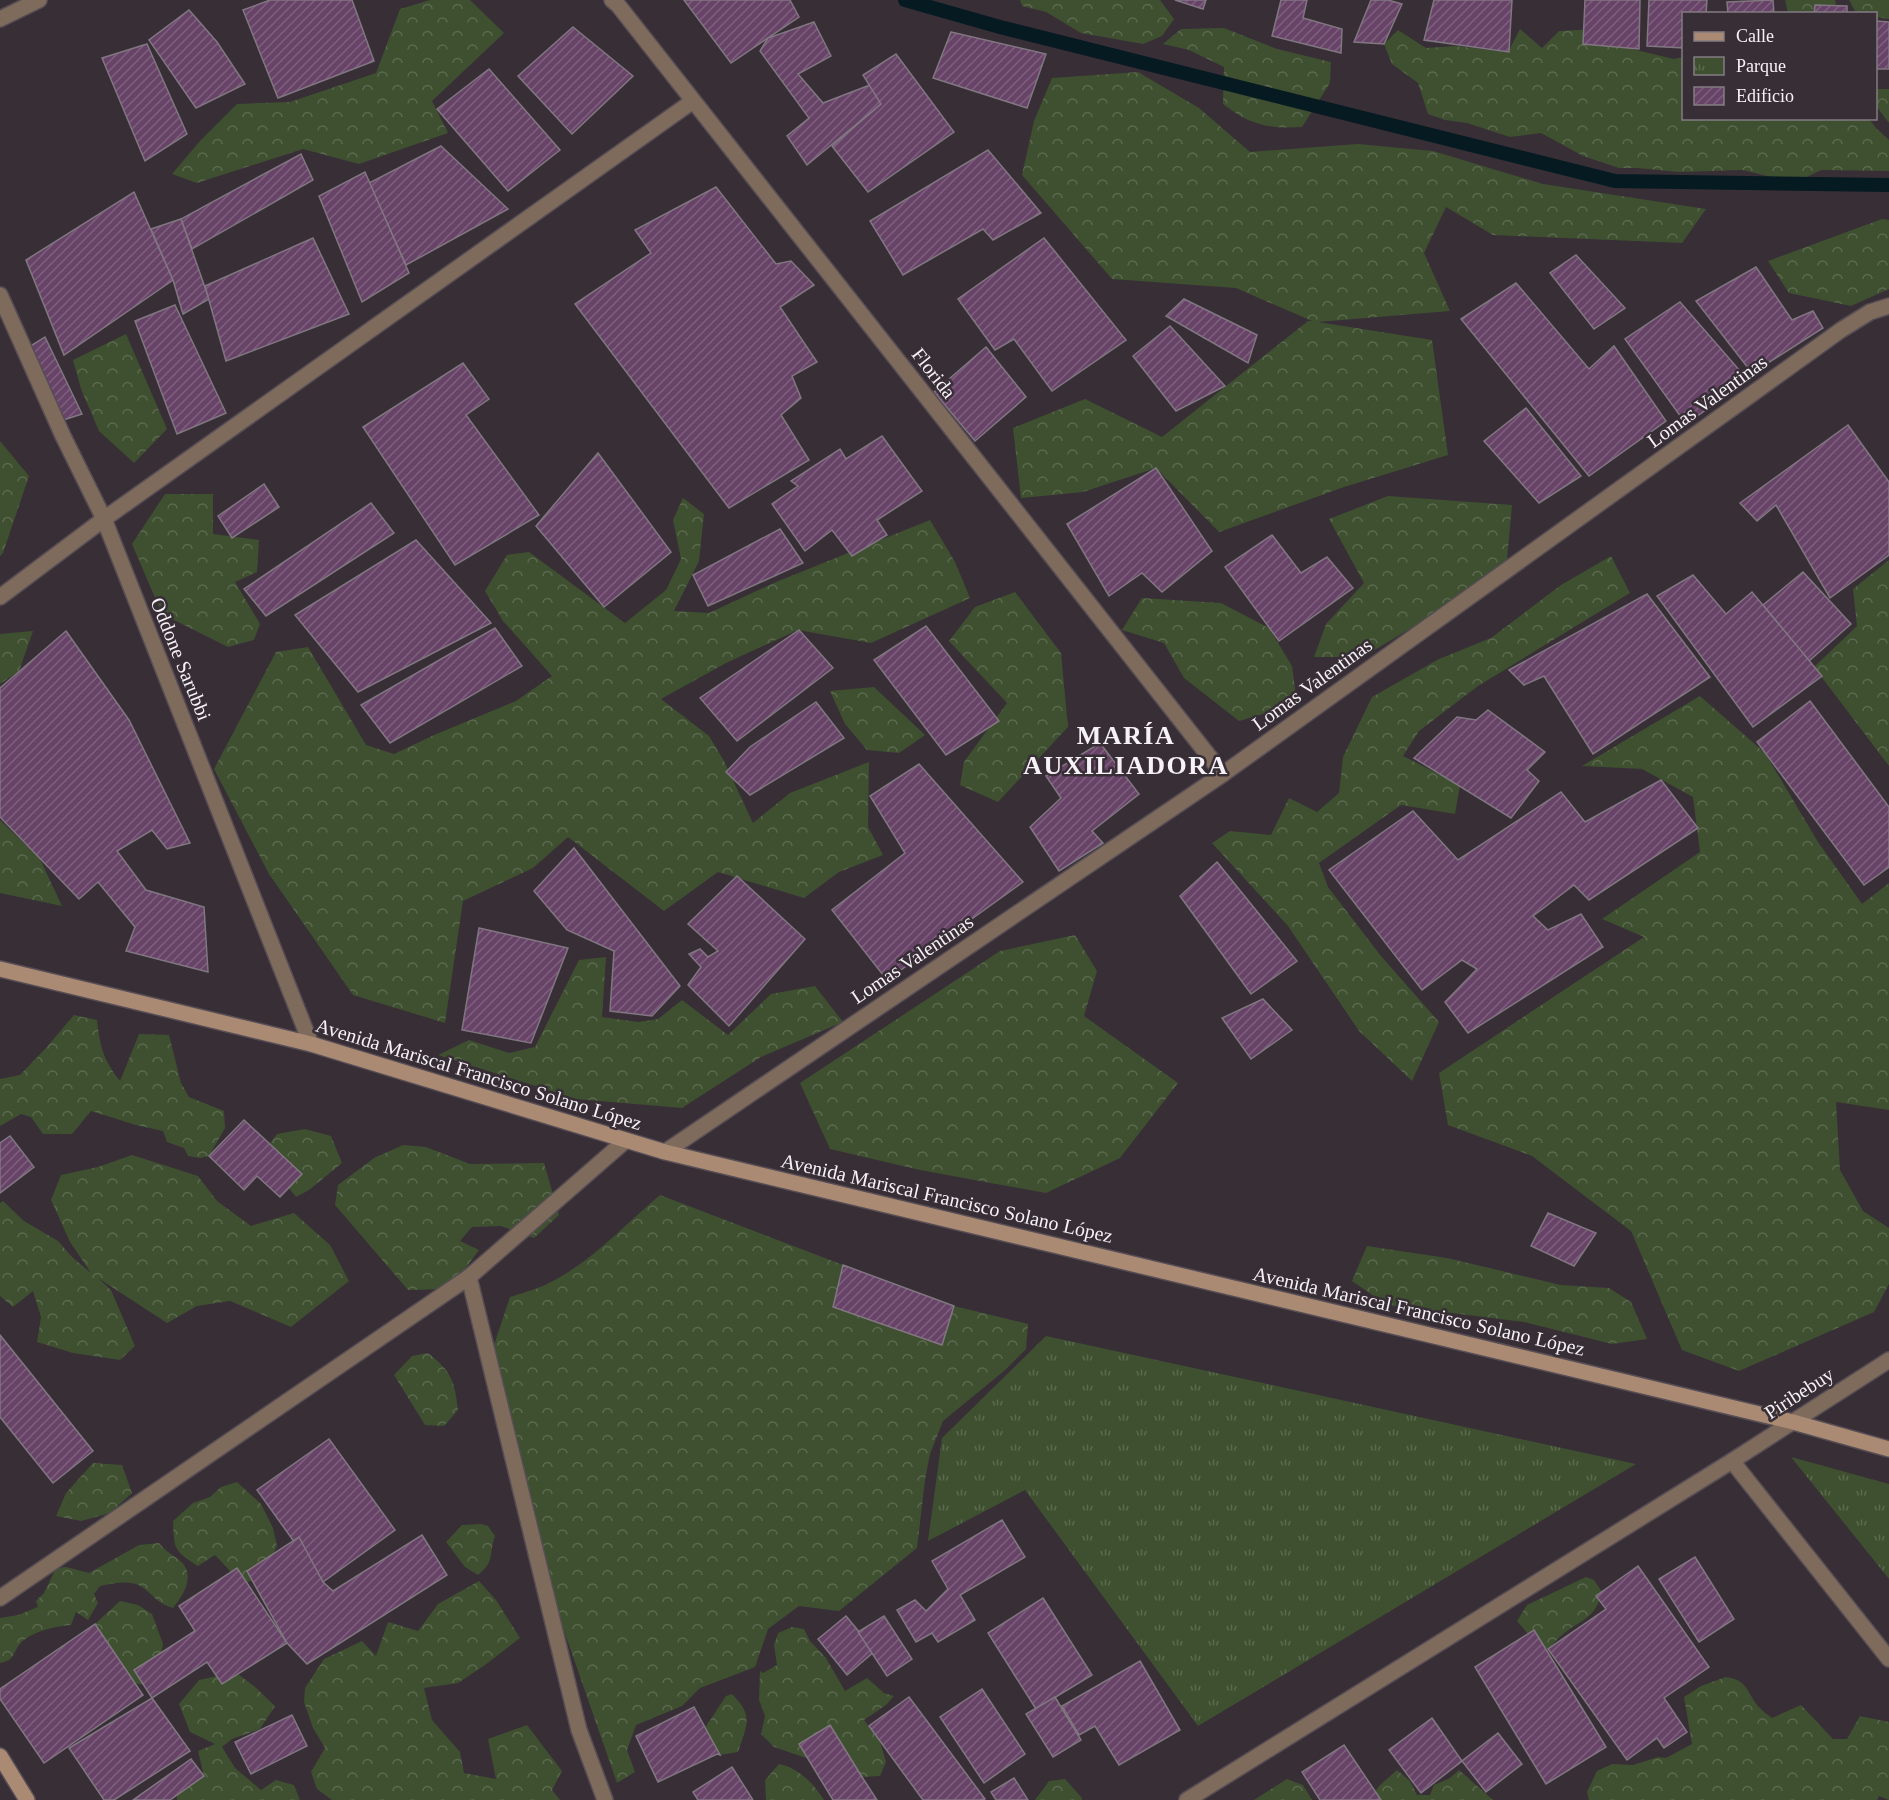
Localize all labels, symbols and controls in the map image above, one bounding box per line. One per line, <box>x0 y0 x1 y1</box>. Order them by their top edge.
legend <box>1682 12 1877 120</box>
text: Calle <box>1736 26 1774 46</box>
text: Parque <box>1736 56 1786 76</box>
text: Edificio <box>1736 86 1794 106</box>
street label: Florida <box>908 343 961 403</box>
street label: Lomas Valentinas <box>1643 350 1771 452</box>
street label: Oddone Sarubbi <box>146 594 216 724</box>
street label: Lomas Valentinas <box>1248 633 1376 735</box>
district label: MARÍA AUXILIADORA <box>1023 721 1229 780</box>
street label: Lomas Valentinas <box>847 910 977 1008</box>
street label: Avenida Mariscal Francisco Solano López <box>313 1014 645 1135</box>
street label: Avenida Mariscal Francisco Solano López <box>779 1149 1115 1248</box>
street label: Avenida Mariscal Francisco Solano López <box>1251 1262 1587 1361</box>
street label: Piribebuy <box>1760 1363 1838 1424</box>

